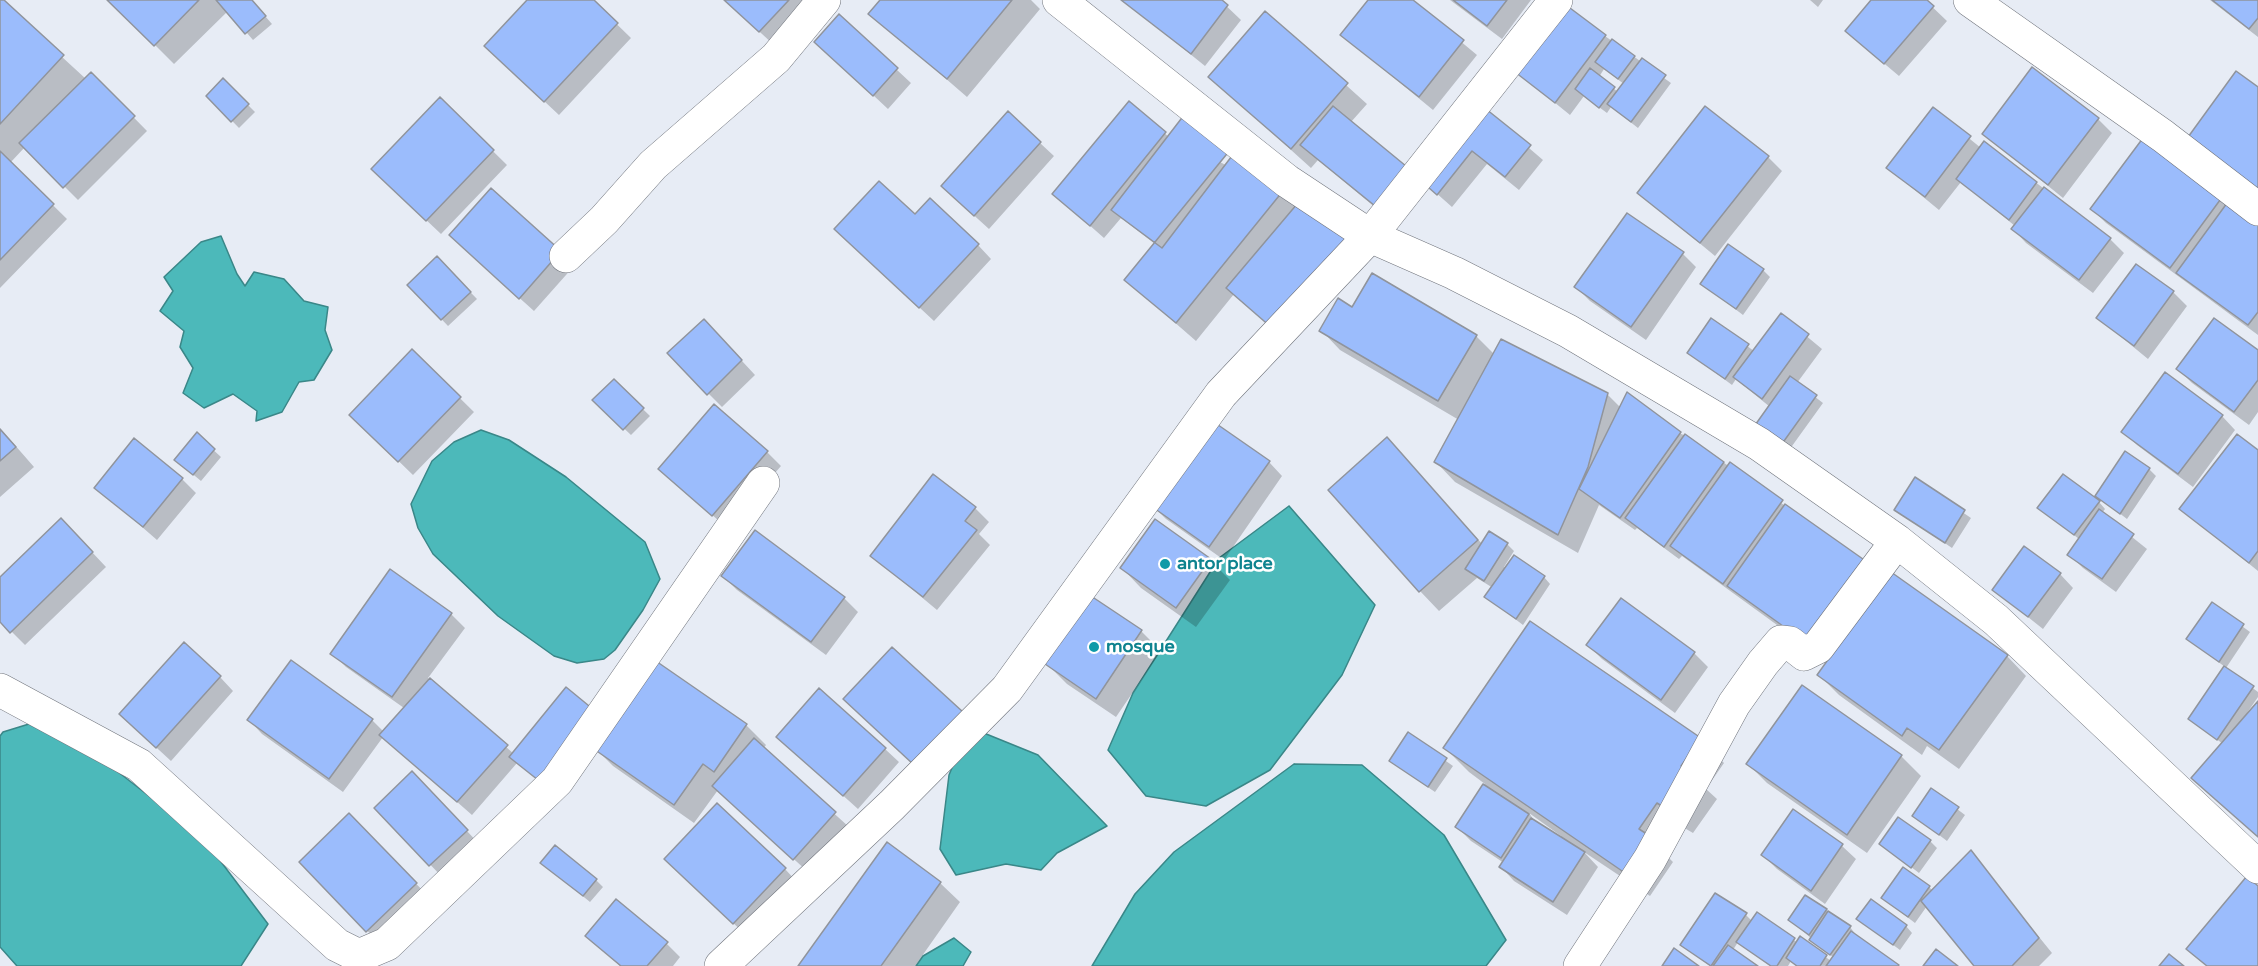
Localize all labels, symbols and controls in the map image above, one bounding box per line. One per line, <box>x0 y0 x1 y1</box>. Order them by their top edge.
place label: antor place <box>1177 553 1273 575</box>
marker: antor place <box>1158 557 1172 571</box>
place label: mosque <box>1106 636 1175 658</box>
marker: mosque <box>1087 640 1101 654</box>

